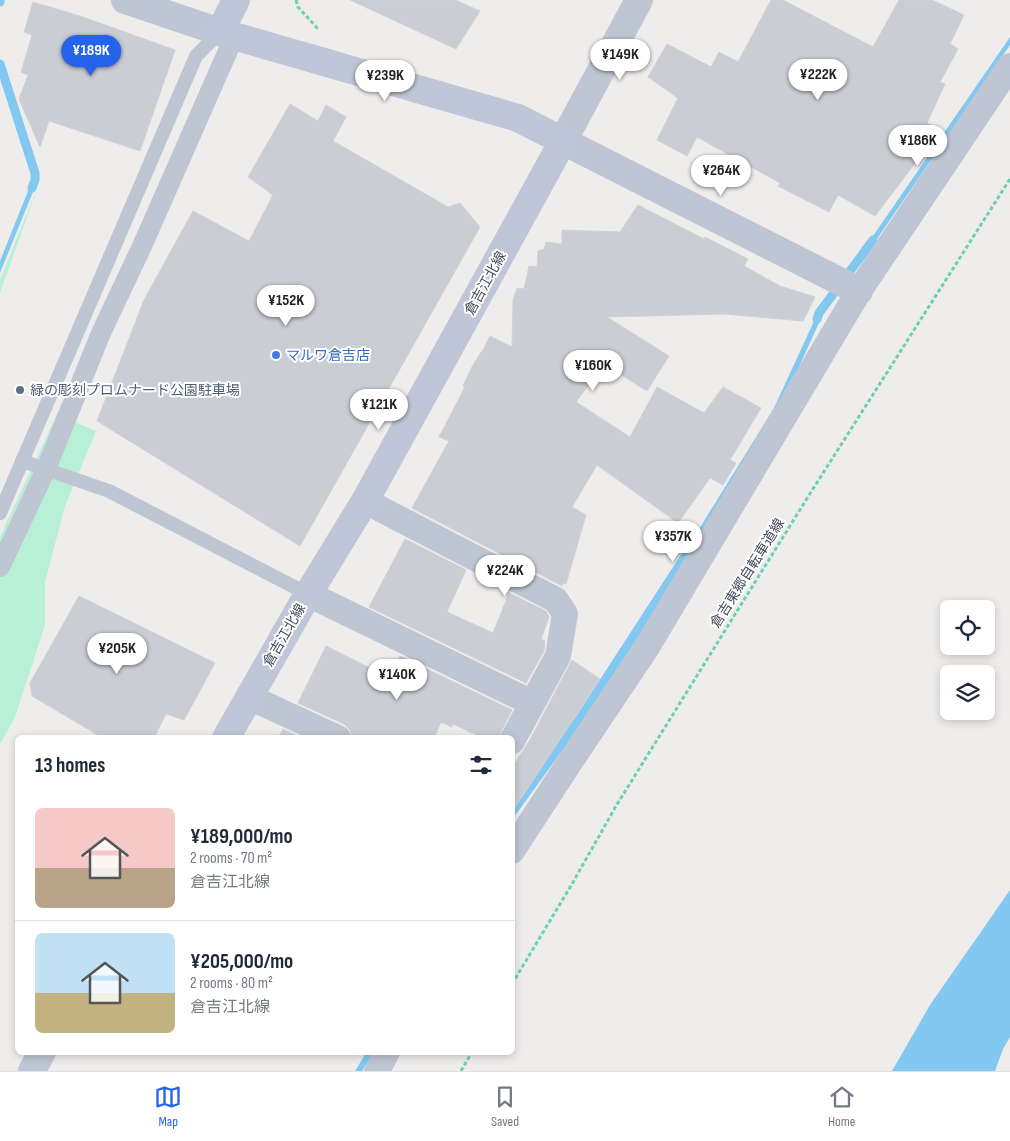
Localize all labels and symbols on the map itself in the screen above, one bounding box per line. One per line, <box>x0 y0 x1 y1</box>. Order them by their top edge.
pin: ¥189K <box>56 34 126 77</box>
pin: ¥149K <box>585 38 655 81</box>
pin: ¥222K <box>783 58 853 101</box>
pin: ¥239K <box>350 59 420 102</box>
pin: ¥186K <box>883 124 953 167</box>
pin: ¥264K <box>686 154 756 197</box>
street label: 倉吉江北線 <box>461 249 510 318</box>
pin: ¥152K <box>251 284 321 327</box>
place label: マルワ倉吉店 <box>286 347 370 364</box>
marker: マルワ倉吉店 <box>270 349 282 361</box>
pin: ¥160K <box>558 350 628 392</box>
place label: 緑の彫刻プロムナード公園駐車場 <box>30 382 240 399</box>
marker: 緑の彫刻プロムナード公園駐車場 <box>14 384 26 396</box>
pin: ¥121K <box>344 388 414 431</box>
street label: 倉吉東郷自転車道線 <box>707 515 788 631</box>
pin: ¥357K <box>638 520 708 563</box>
pin: ¥224K <box>470 554 540 597</box>
street label: 倉吉江北線 <box>260 601 309 670</box>
pin: ¥205K <box>82 632 152 675</box>
pin: ¥140K <box>362 658 432 701</box>

